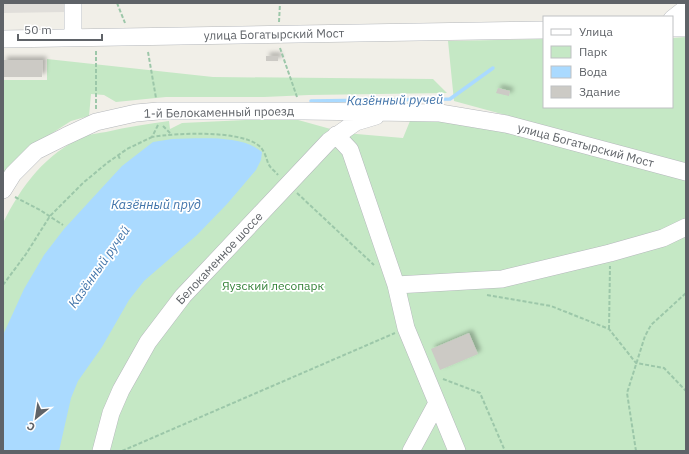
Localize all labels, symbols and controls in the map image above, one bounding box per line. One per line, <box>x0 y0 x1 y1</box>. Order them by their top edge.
scale bar <box>18 16 102 42</box>
legend <box>543 16 673 108</box>
text: 50 m <box>24 22 52 37</box>
text: Улица <box>579 24 613 39</box>
street label: улица Богатырский Мост <box>204 25 345 43</box>
text: Парк <box>579 44 608 59</box>
text: Вода <box>579 64 608 79</box>
text: Здание <box>579 84 621 99</box>
water label: Казённый ручей <box>347 91 443 109</box>
street label: 1-й Белокаменный проезд <box>144 103 294 121</box>
street label: улица Богатырский Мост <box>516 120 656 171</box>
water label: Казённый пруд <box>111 196 201 213</box>
street label: Белокаменное шоссе <box>172 208 266 307</box>
water label: Казённый ручей <box>64 223 134 311</box>
park label: Яузский лесопарк <box>222 278 324 293</box>
north arrow <box>16 398 56 438</box>
text: С <box>24 419 38 435</box>

